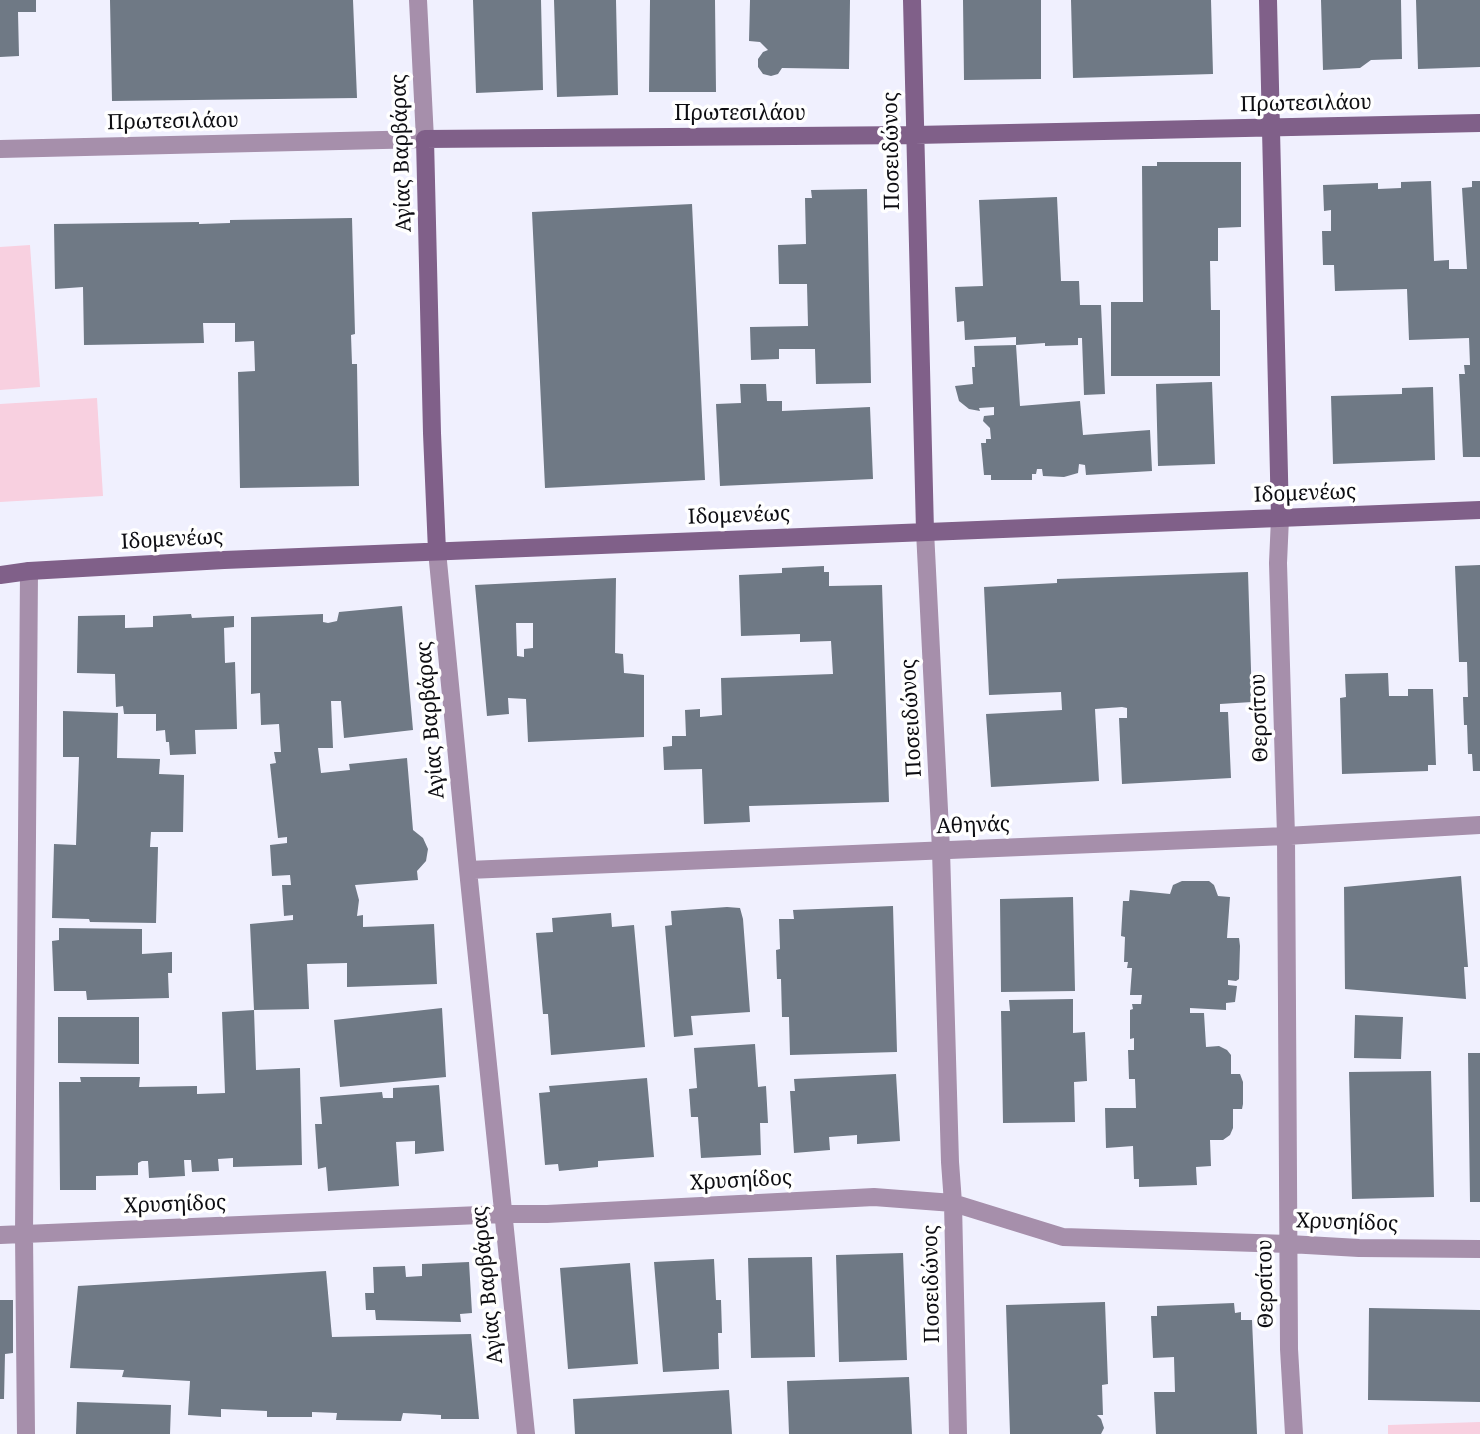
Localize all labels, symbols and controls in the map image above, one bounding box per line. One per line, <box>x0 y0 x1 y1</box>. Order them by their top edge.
street label: Αγίας Βαρβάρας <box>387 73 417 233</box>
street label: Πρωτεσιλάου <box>1240 90 1372 118</box>
street label: Ποσειδώνος <box>878 92 906 210</box>
street label: Πρωτεσιλάου <box>674 101 806 127</box>
street label: Πρωτεσιλάου <box>107 108 239 136</box>
street label: Ιδομενέως <box>1253 480 1357 508</box>
street label: Ιδομενέως <box>687 502 791 530</box>
street label: Ιδομενέως <box>120 525 224 555</box>
street label: Αγίας Βαρβάρας <box>412 640 450 800</box>
street label: Ποσειδώνος <box>896 658 928 778</box>
street label: Θερσίτου <box>1246 673 1274 763</box>
street label: Αθηνάς <box>936 812 1010 840</box>
street label: Χρυσηίδος <box>689 1166 793 1196</box>
street label: Χρυσηίδος <box>123 1191 227 1219</box>
street label: Αγίας Βαρβάρας <box>467 1205 509 1365</box>
street label: Χρυσηίδος <box>1295 1209 1399 1237</box>
street label: Ποσειδώνος <box>918 1225 946 1343</box>
street label: Θερσίτου <box>1253 1239 1279 1329</box>

